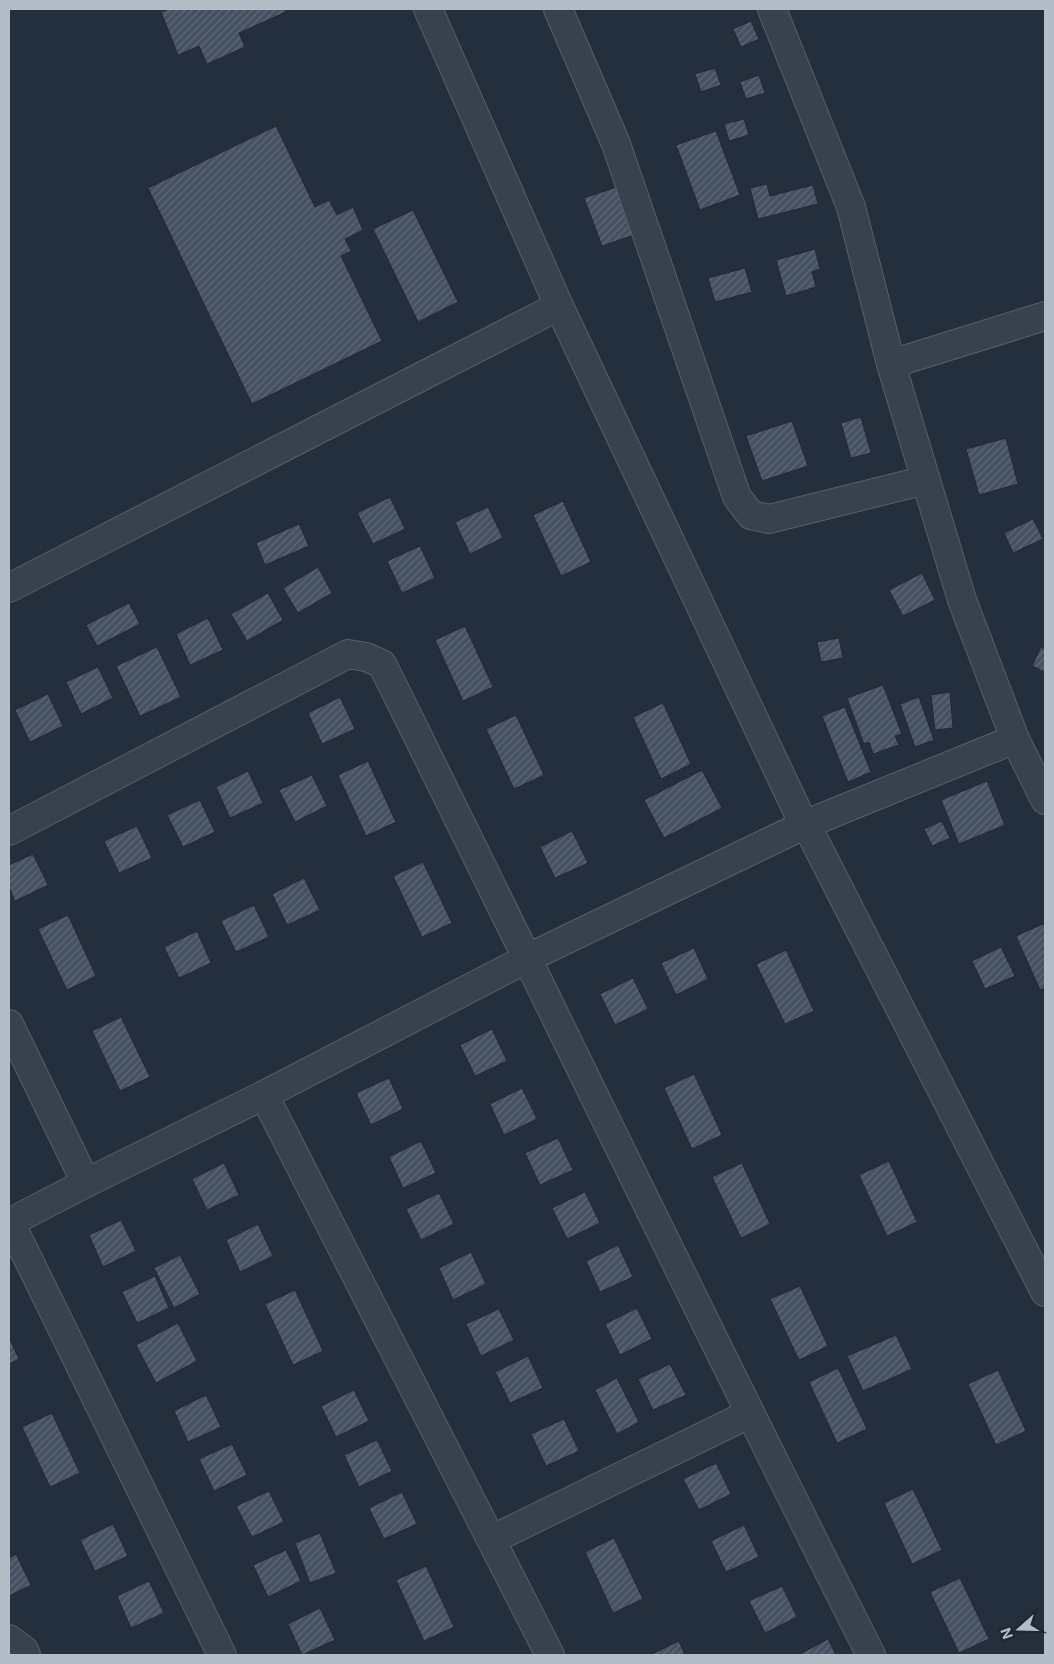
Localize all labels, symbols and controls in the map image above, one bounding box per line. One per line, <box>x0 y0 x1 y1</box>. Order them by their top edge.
north arrow <box>994 1604 1044 1654</box>
text: N <box>997 1626 1016 1642</box>

